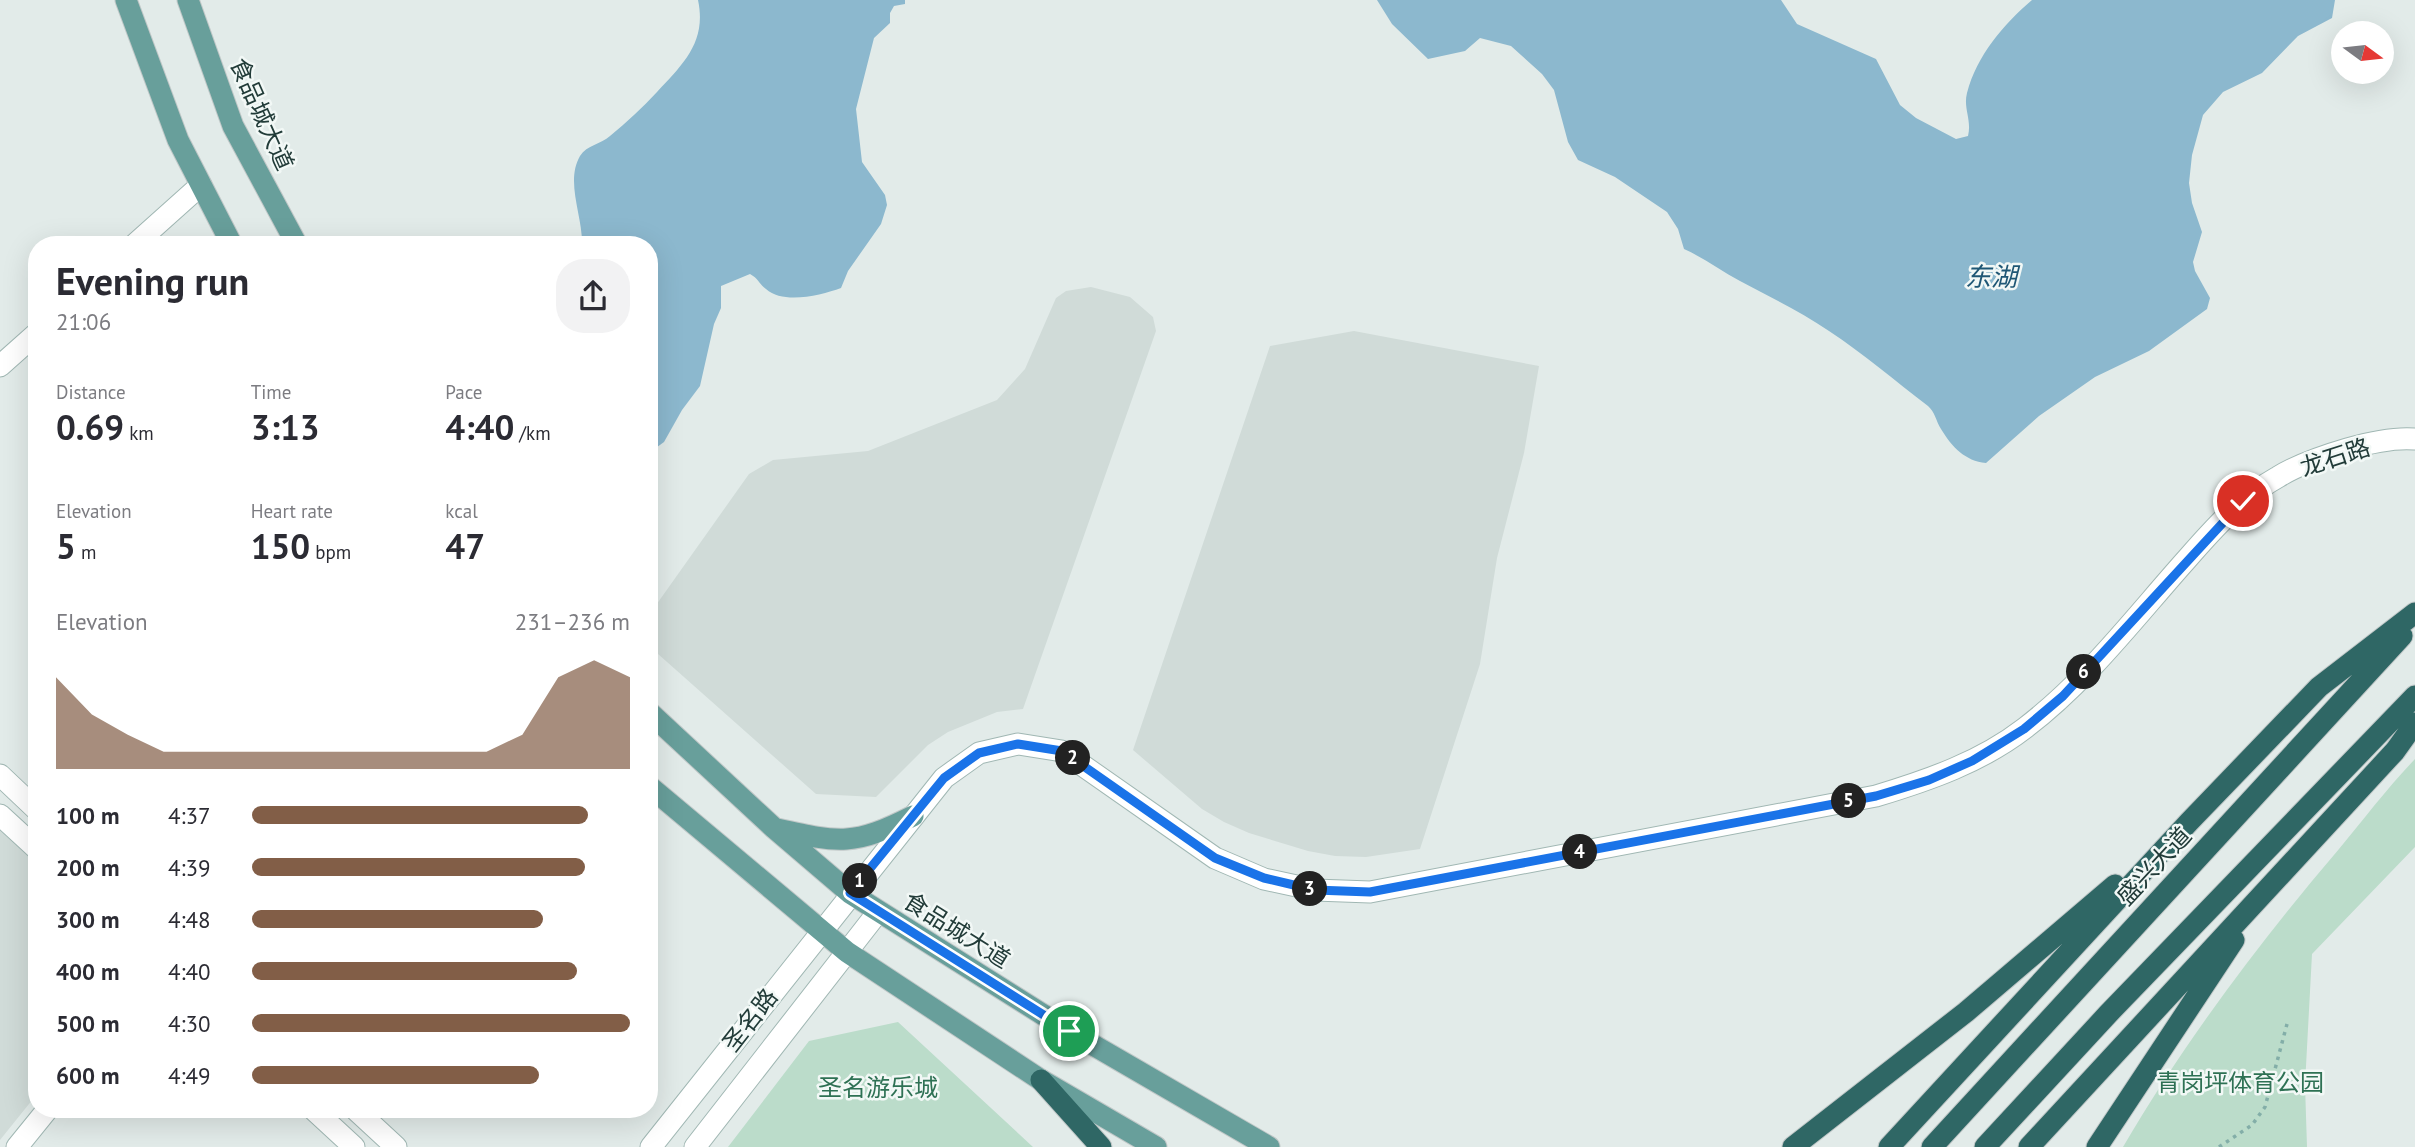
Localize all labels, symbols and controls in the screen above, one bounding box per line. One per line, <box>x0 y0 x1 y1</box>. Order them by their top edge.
north arrow <box>2331 21 2394 84</box>
map controls <box>2331 21 2394 84</box>
street label: 食品城大道 <box>223 53 301 175</box>
text: Evening run <box>56 256 249 305</box>
button: share <box>556 259 630 333</box>
water label: 东湖 <box>1965 260 2021 293</box>
text: 21:06 <box>56 307 111 336</box>
text: Distance <box>56 380 126 404</box>
text: Time <box>251 380 291 404</box>
text: Pace <box>445 380 483 404</box>
text: 0.69 <box>56 404 124 450</box>
text: 3:13 <box>251 404 320 450</box>
text: 4:40 <box>445 404 514 450</box>
text: km <box>124 421 154 445</box>
text: /km <box>514 421 551 445</box>
street label: 龙石路 <box>2296 431 2374 483</box>
pin <box>2213 471 2273 531</box>
icon: check <box>2224 482 2262 520</box>
text: Elevation <box>56 499 132 523</box>
text: Heart rate <box>251 499 333 523</box>
text: kcal <box>445 499 478 523</box>
text: 5 <box>56 523 76 569</box>
text: 150 <box>251 523 310 569</box>
text: 47 <box>445 523 485 569</box>
text: m <box>76 540 96 564</box>
text: bpm <box>310 540 351 564</box>
text: Elevation <box>56 607 148 636</box>
text: 231–236 m <box>515 607 630 636</box>
pin: 6 <box>2066 654 2102 690</box>
text: 6 <box>2078 659 2089 683</box>
pin: 2 <box>1056 740 1090 776</box>
text: 2 <box>1067 745 1078 769</box>
pin: 5 <box>1832 784 1867 818</box>
text: 5 <box>1843 788 1854 812</box>
text: 100 m <box>56 801 119 830</box>
text: 4:37 <box>168 801 211 830</box>
street label: 盛兴大道 <box>2110 820 2198 912</box>
pin: 4 <box>1562 834 1598 870</box>
text: 4 <box>1574 839 1585 863</box>
text: 200 m <box>56 853 119 882</box>
text: 4:39 <box>168 853 211 882</box>
pin: 1 <box>842 864 878 898</box>
text: 1 <box>854 868 865 892</box>
pin: 3 <box>1292 872 1328 906</box>
text: 3 <box>1304 876 1315 900</box>
street label: 食品城大道 <box>898 885 1016 975</box>
text: 300 m <box>56 905 119 934</box>
text: 4:48 <box>168 905 211 934</box>
text: 400 m <box>56 957 119 986</box>
text: 4:40 <box>168 957 211 986</box>
street label: 圣名路 <box>716 982 784 1058</box>
pin <box>1039 1001 1099 1061</box>
text: 500 m <box>56 1009 119 1038</box>
text: 4:30 <box>168 1009 211 1038</box>
icon: arrive <box>1050 1012 1088 1050</box>
text: 600 m <box>56 1061 119 1090</box>
text: 4:49 <box>168 1061 211 1090</box>
park label: 青岗坪体育公园 <box>2156 1067 2324 1098</box>
park label: 圣名游乐城 <box>818 1072 938 1103</box>

